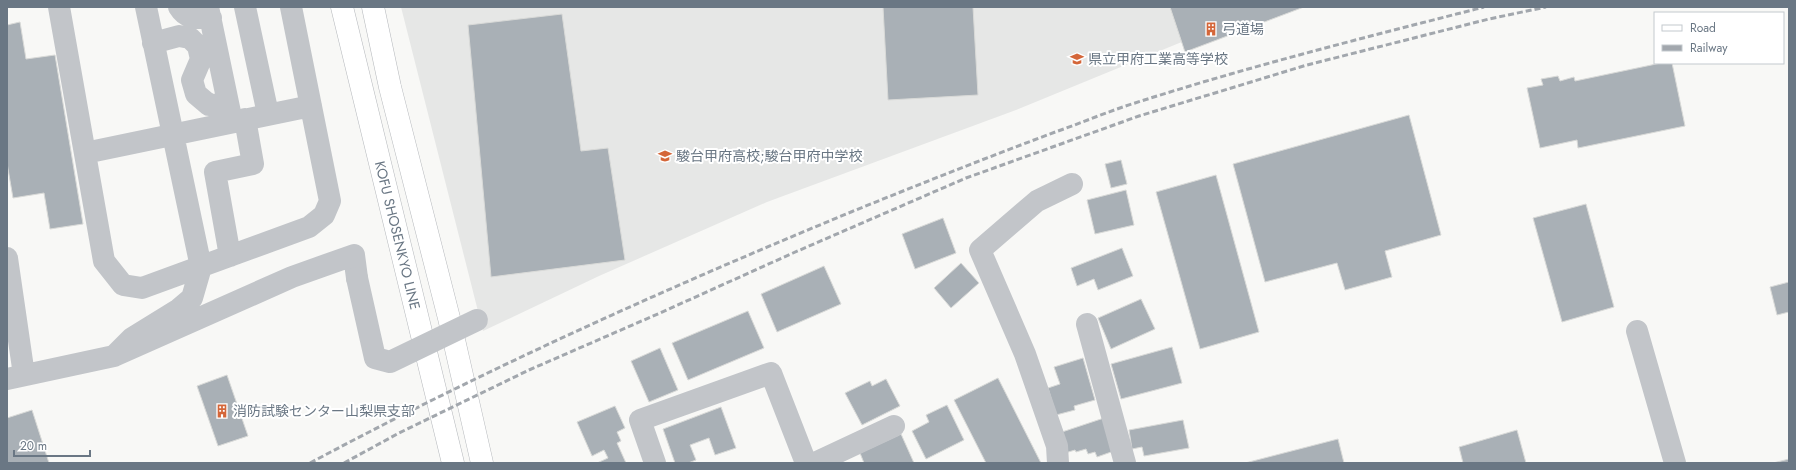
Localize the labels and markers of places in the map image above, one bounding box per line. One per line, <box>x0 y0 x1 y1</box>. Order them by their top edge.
place label: 弓道場 <box>1222 19 1264 39</box>
building icon: 弓道場 <box>1203 21 1219 37</box>
place label: 県立甲府工業高等学校 <box>1088 49 1228 69</box>
school or university icon: 県立甲府工業高等学校 <box>1069 51 1085 67</box>
place label: 駿台甲府高校;駿台甲府中学校 <box>676 146 863 166</box>
school or university icon: 駿台甲府高校;駿台甲府中学校 <box>657 148 673 164</box>
place label: 消防試験センター山梨県支部 <box>233 401 415 421</box>
building icon: 消防試験センター山梨県支部 <box>214 403 230 419</box>

